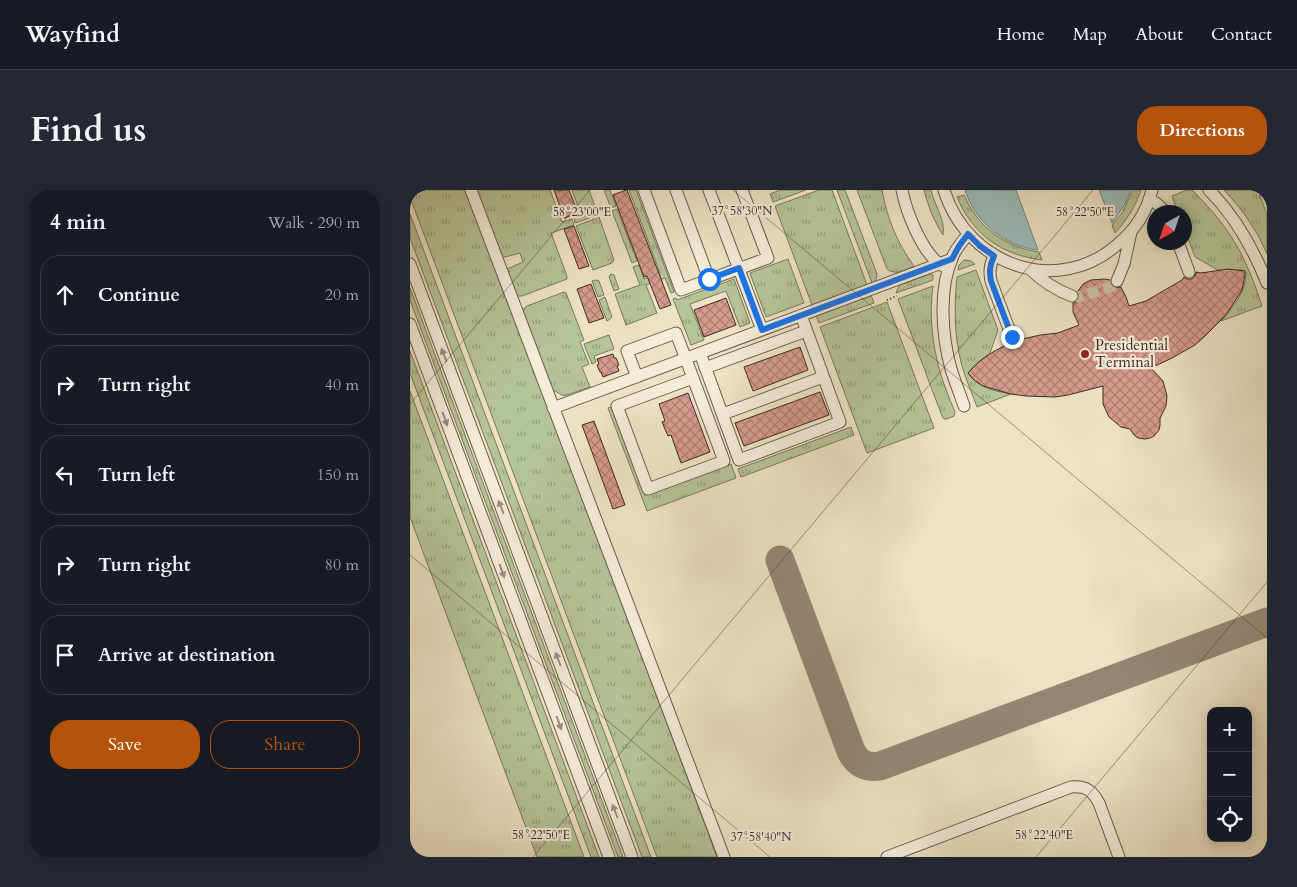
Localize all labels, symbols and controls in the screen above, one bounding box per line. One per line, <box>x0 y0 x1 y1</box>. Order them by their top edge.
text: Wayfind <box>25 18 120 51</box>
text: Home <box>997 22 1045 47</box>
text: Map <box>1073 22 1107 47</box>
text: About <box>1135 22 1183 47</box>
text: Contact <box>1211 22 1272 47</box>
text: Find us <box>30 106 146 154</box>
button: Directions <box>1137 106 1267 155</box>
text: 37°58'30"N <box>712 203 773 219</box>
text: 58°23'00"E <box>553 204 611 220</box>
text: 58°22'50"E <box>1056 204 1114 220</box>
north arrow <box>1147 205 1192 250</box>
text: 4 min <box>50 208 106 237</box>
text: Walk · 290 m <box>268 212 360 234</box>
route start <box>698 268 721 291</box>
icon: ahead <box>51 281 79 309</box>
text: Continue <box>98 282 180 308</box>
text: 20 m <box>325 284 359 306</box>
route end <box>1001 326 1024 349</box>
place label: Presidential Terminal <box>1095 335 1168 372</box>
one-way arrow <box>440 347 448 362</box>
marker: Presidential Terminal <box>1079 348 1091 360</box>
icon: right <box>51 371 79 399</box>
text: Turn right <box>98 372 190 398</box>
text: 40 m <box>325 374 359 396</box>
one-way arrow <box>442 411 450 426</box>
icon: left <box>51 461 79 489</box>
text: Turn left <box>98 462 175 488</box>
text: 150 m <box>317 464 359 486</box>
one-way arrow <box>497 499 505 514</box>
icon: right <box>51 551 79 579</box>
text: Turn right <box>98 552 190 578</box>
text: 80 m <box>325 554 359 576</box>
one-way arrow <box>498 564 506 579</box>
icon: arrive <box>51 641 79 669</box>
text: Arrive at destination <box>98 642 275 668</box>
one-way arrow <box>554 651 562 666</box>
map controls <box>1207 707 1252 842</box>
button: + <box>1207 707 1252 752</box>
one-way arrow <box>555 716 563 731</box>
button: Save <box>50 720 200 769</box>
button: Share <box>210 720 360 769</box>
button: − <box>1207 752 1252 797</box>
button: locate <box>1207 797 1252 842</box>
one-way arrow <box>611 804 618 819</box>
text: 58°22'50"E <box>512 827 570 843</box>
text: 58°22'40"E <box>1015 827 1073 843</box>
text: 37°58'40"N <box>731 829 792 845</box>

